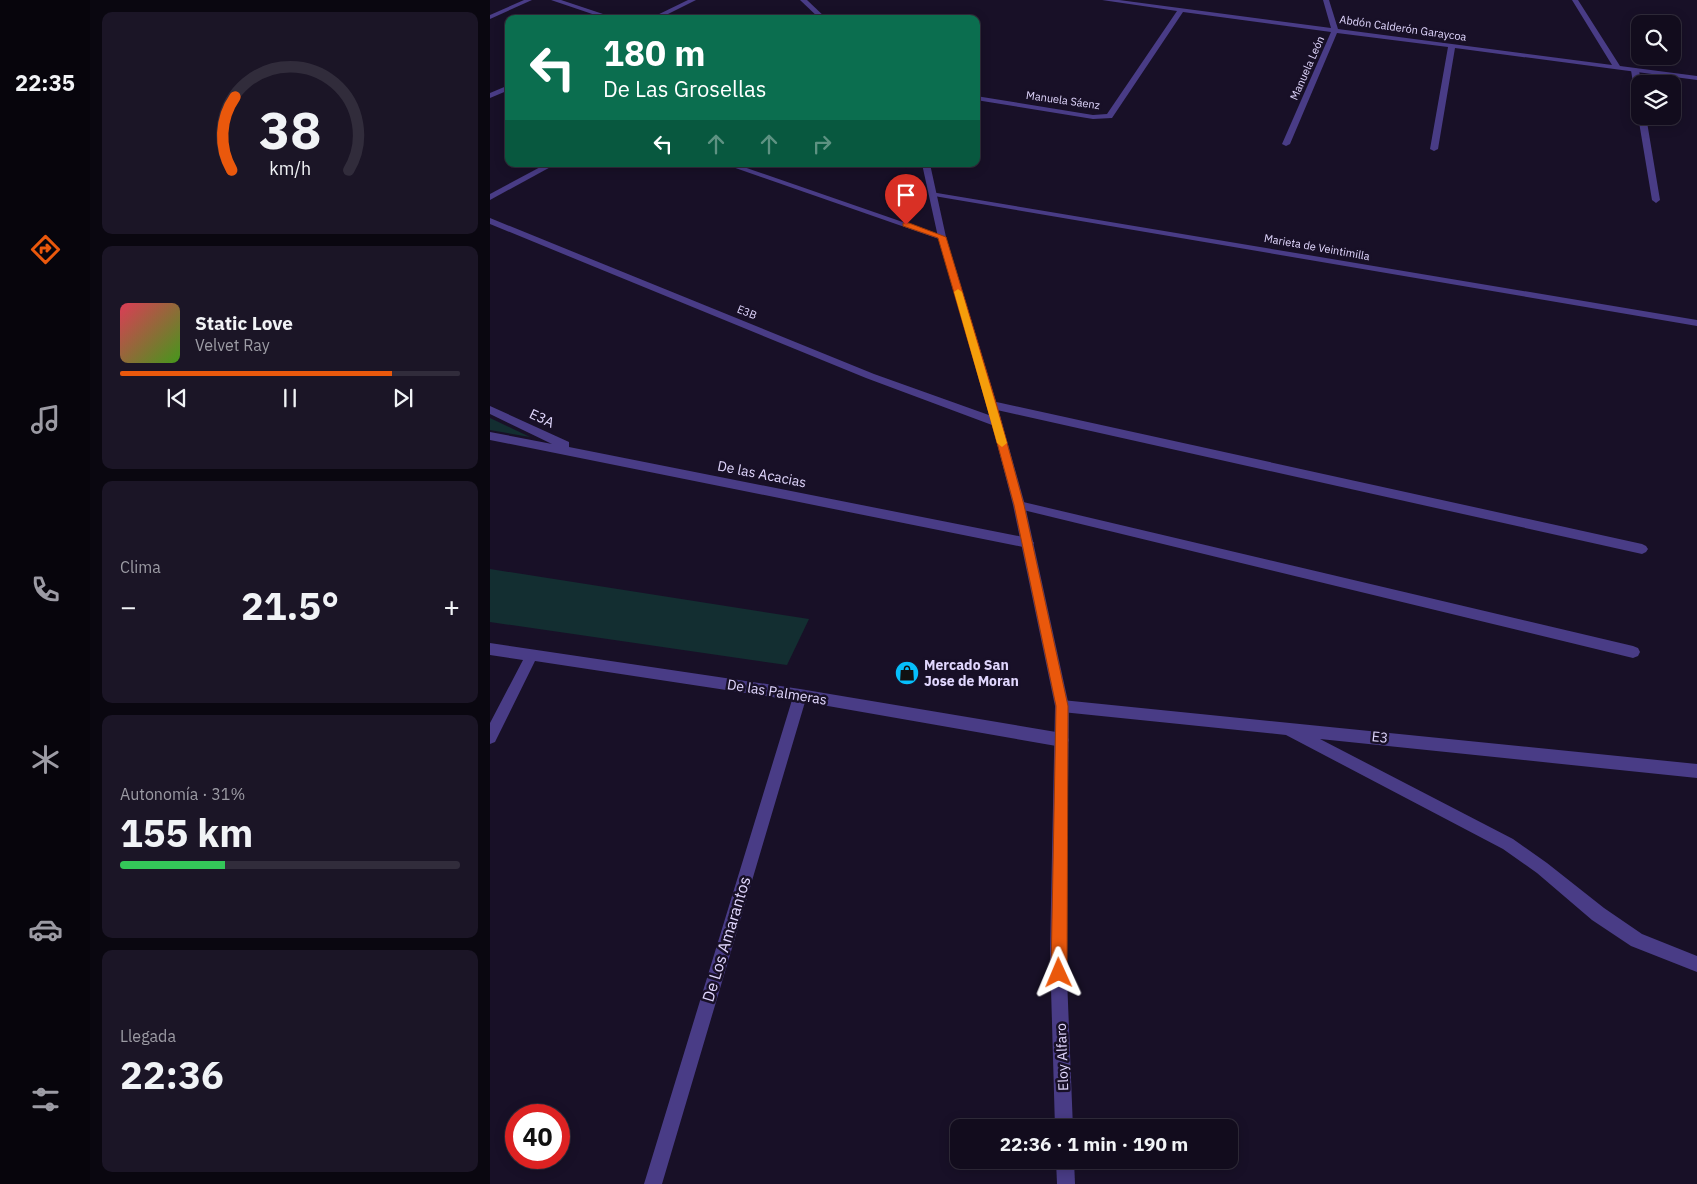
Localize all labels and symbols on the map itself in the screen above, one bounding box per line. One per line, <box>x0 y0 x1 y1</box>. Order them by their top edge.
street label: Abdón Calderón Garaycoa <box>1339 12 1468 44</box>
street label: Manuela León <box>1287 34 1327 102</box>
street label: Manuela Sáenz <box>1025 88 1101 112</box>
pin <box>885 174 927 225</box>
street label: Marieta de Veintimilla <box>1263 231 1371 263</box>
street label: E3B <box>735 302 759 322</box>
street label: E3A <box>527 404 557 432</box>
street label: De las Acacias <box>716 457 808 491</box>
place label: Mercado San Jose de Moran <box>924 656 1019 690</box>
shop icon: Mercado San Jose de Moran <box>894 660 920 686</box>
street label: De las Palmeras <box>726 675 828 709</box>
street label: E3 <box>1371 727 1389 747</box>
street label: De Los Amarantos <box>697 874 755 1004</box>
position arrow <box>1032 946 1084 998</box>
street label: Eloy Alfaro <box>1052 1023 1072 1091</box>
speed limit sign: 40 <box>505 1104 570 1169</box>

